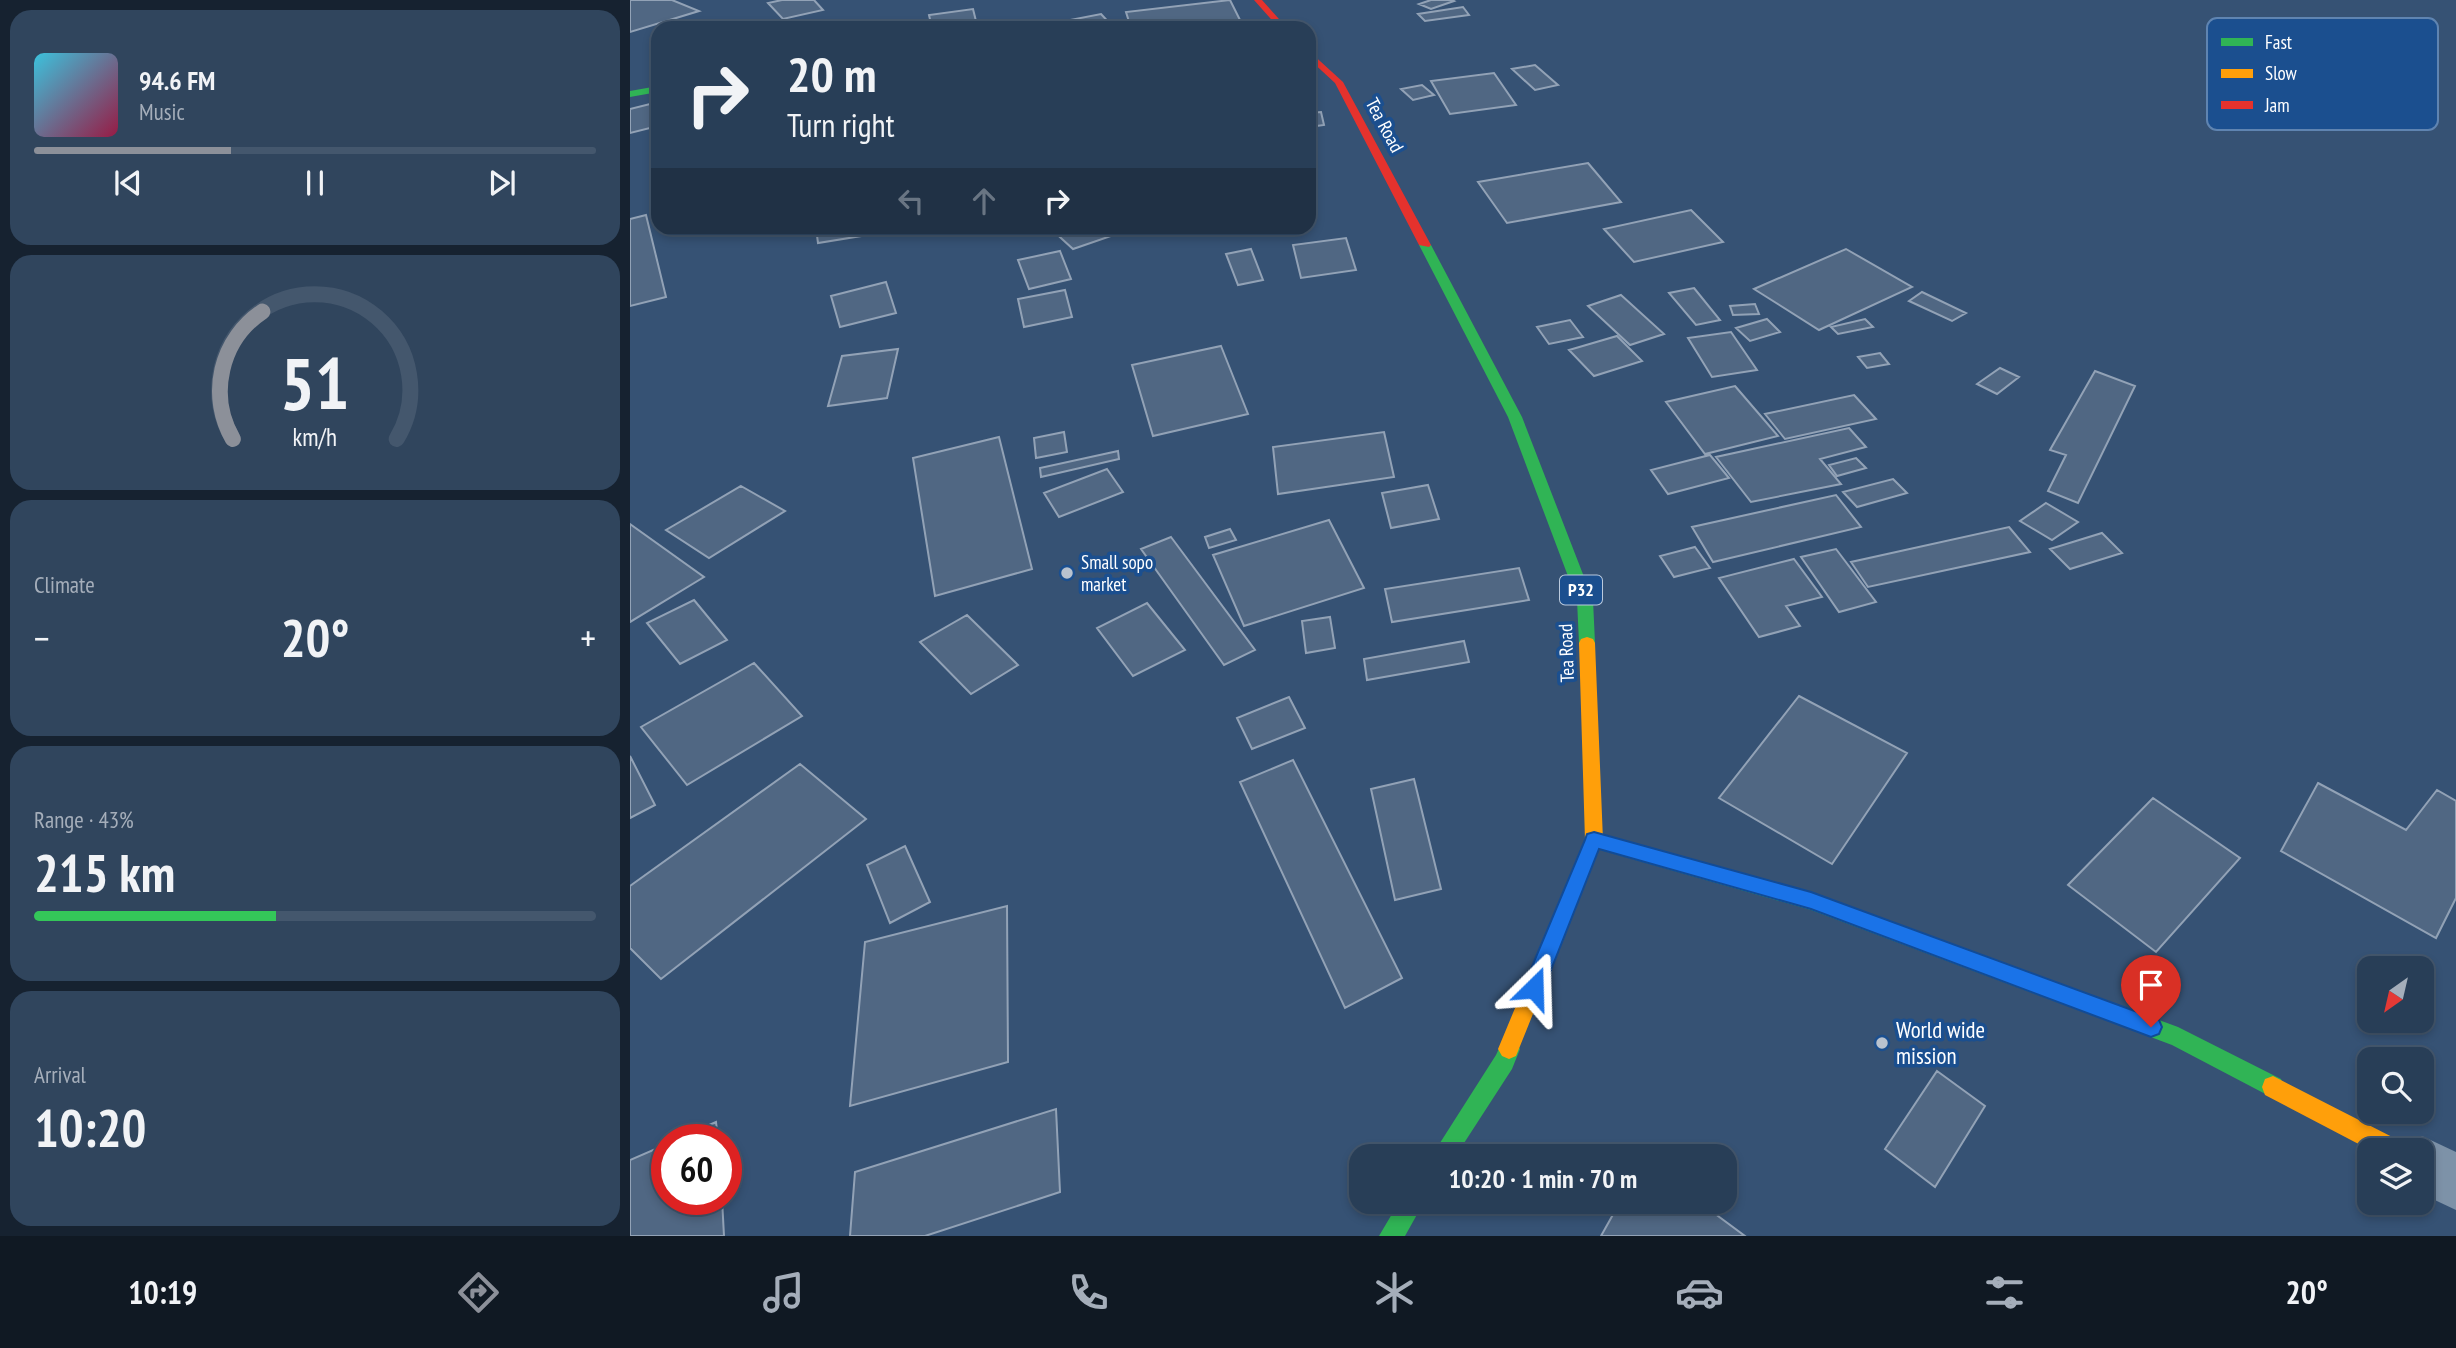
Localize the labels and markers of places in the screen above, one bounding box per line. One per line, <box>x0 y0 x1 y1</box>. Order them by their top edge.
place label: Small sopo market <box>1081 550 1153 596</box>
marker: Small sopo market <box>1059 565 1075 581</box>
pin <box>2121 955 2181 1027</box>
place label: World wide mission <box>1896 1015 1985 1070</box>
marker: World wide mission <box>1874 1035 1890 1051</box>

